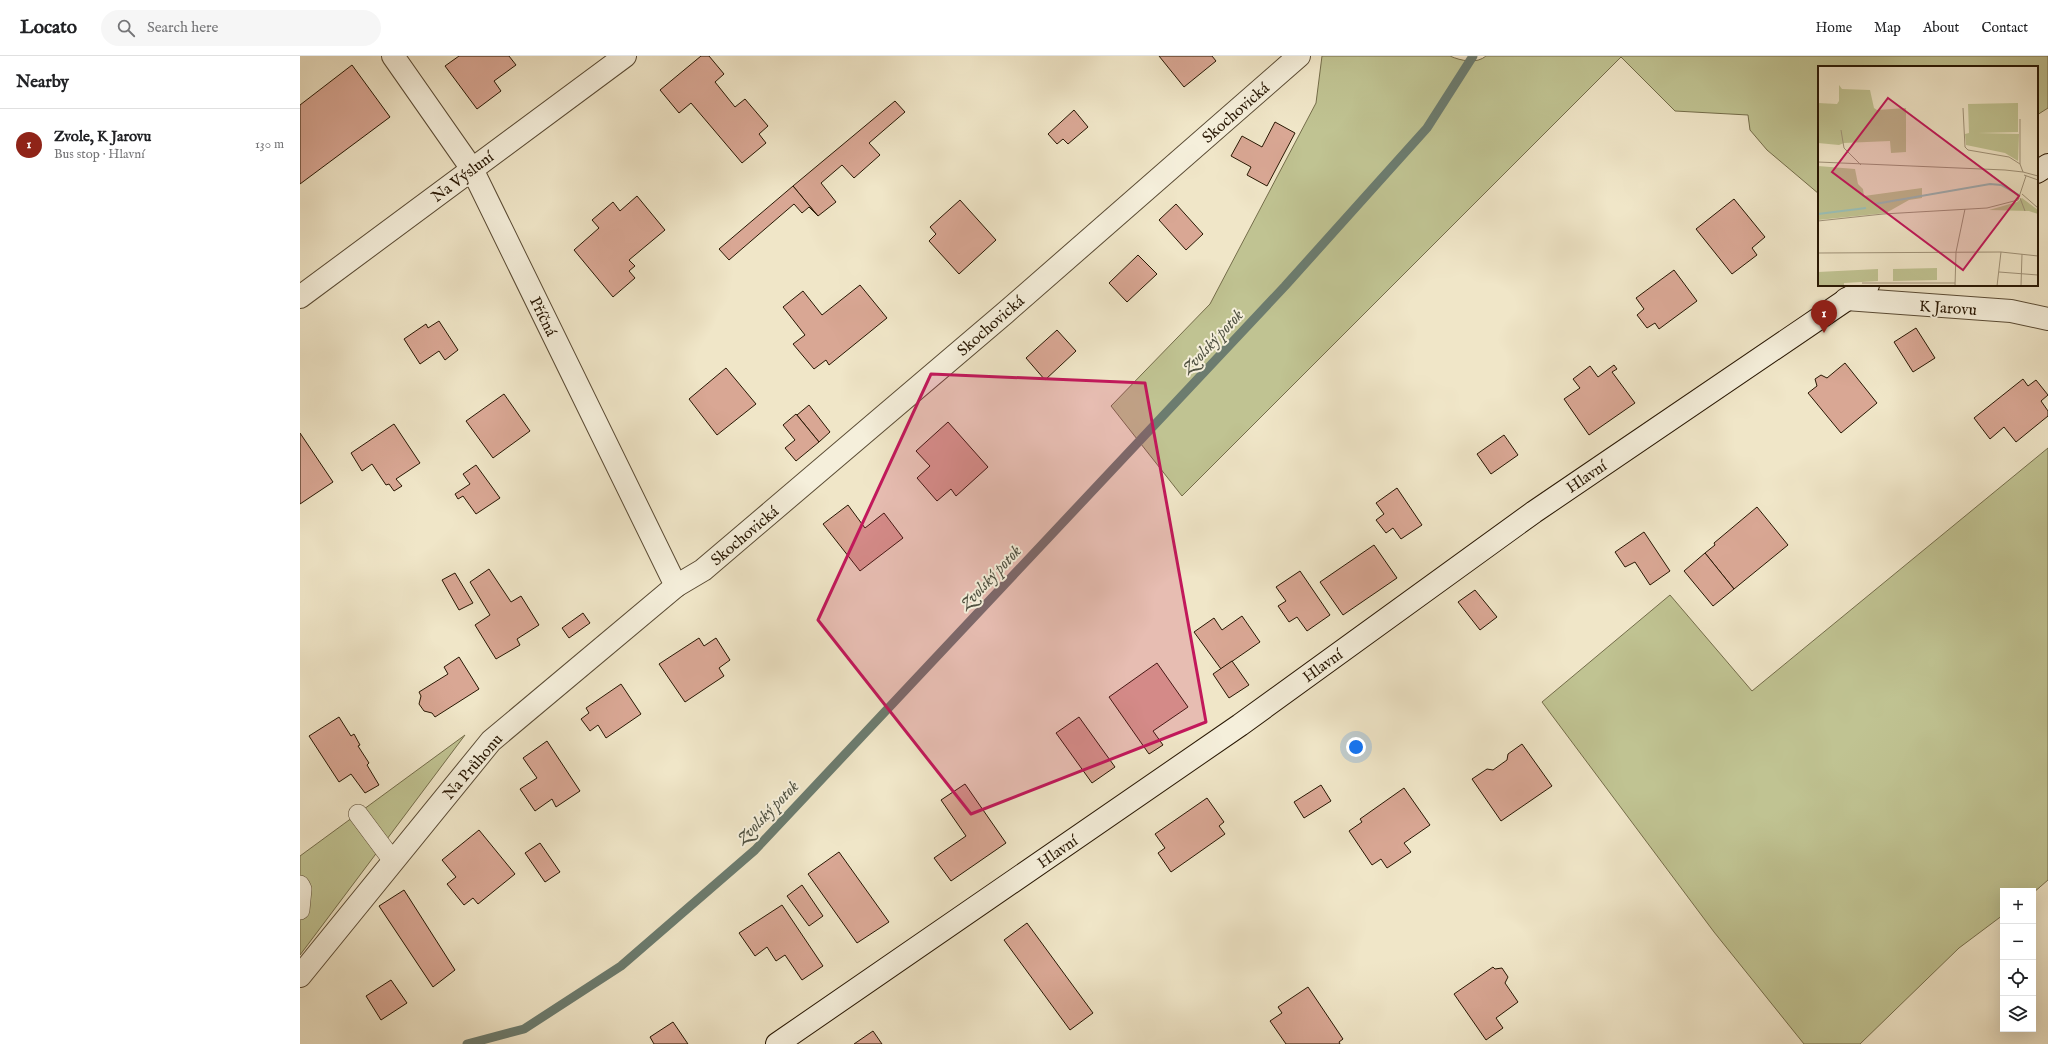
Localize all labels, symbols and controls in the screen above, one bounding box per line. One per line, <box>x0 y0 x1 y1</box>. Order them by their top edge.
search box <box>101 10 381 46</box>
text: Locato <box>20 16 77 40</box>
icon: search <box>115 17 137 39</box>
text: Search here <box>147 18 219 37</box>
text: Home <box>1816 19 1852 37</box>
text: Map <box>1874 19 1901 37</box>
text: About <box>1923 19 1959 37</box>
text: Contact <box>1981 19 2028 37</box>
inset map <box>1818 66 2038 286</box>
text: Nearby <box>16 72 69 93</box>
street label: Skochovická <box>1199 79 1274 148</box>
text: Zvole, K Jarovu <box>54 127 151 146</box>
text: 1 <box>27 136 31 153</box>
text: 130 m <box>255 136 284 153</box>
text: Bus stop · Hlavní <box>54 146 145 163</box>
street label: Na Výsluní <box>428 147 500 208</box>
street label: Skochovická <box>954 292 1029 361</box>
street label: Příčná <box>524 294 560 340</box>
street label: K Jarovu <box>1918 297 1977 321</box>
pin: 1 <box>1811 300 1837 333</box>
water label: Zvolský potok <box>1176 305 1249 380</box>
street label: Hlavní <box>1563 456 1613 498</box>
street label: Skochovická <box>707 502 783 571</box>
water label: Zvolský potok <box>954 541 1027 616</box>
street label: Hlavní <box>1299 644 1349 688</box>
street label: Na Průhonu <box>439 730 508 804</box>
your location <box>1346 737 1366 757</box>
water label: Zvolský potok <box>731 776 804 851</box>
street label: Hlavní <box>1034 831 1084 874</box>
map controls <box>2000 888 2036 1032</box>
button: + <box>2000 888 2036 924</box>
button: − <box>2000 924 2036 960</box>
button: locate <box>2000 960 2036 996</box>
button: layers <box>2000 996 2036 1032</box>

